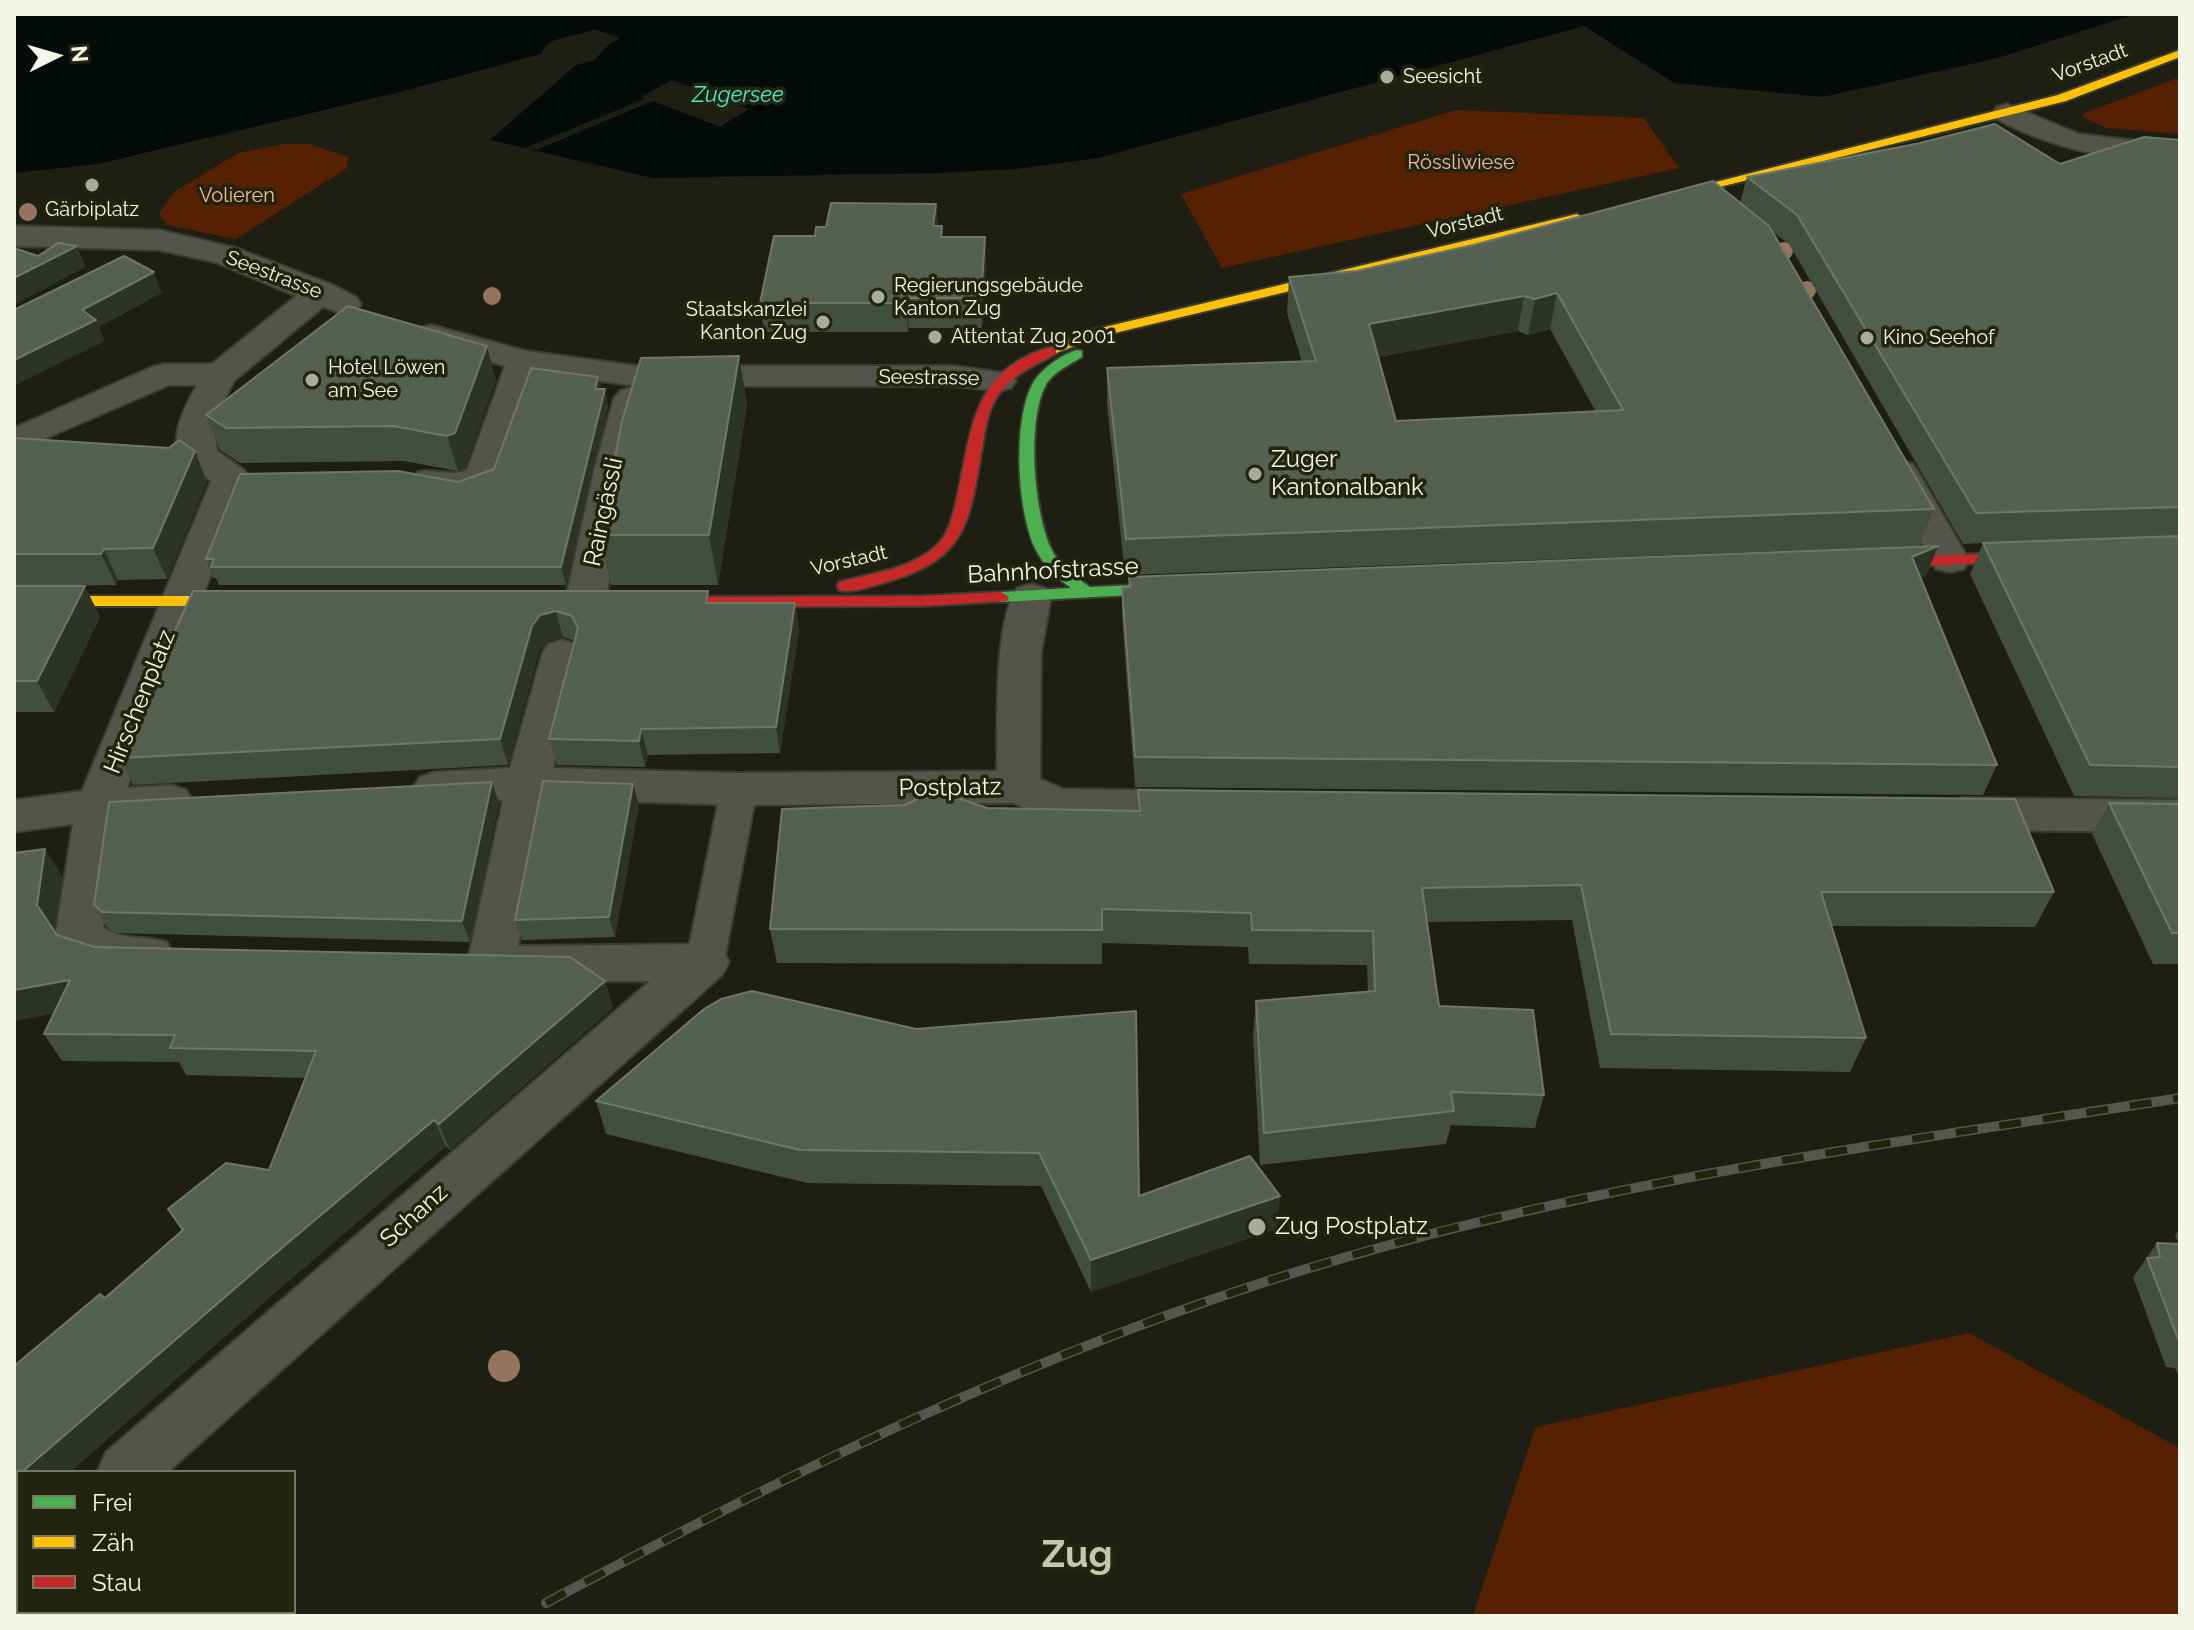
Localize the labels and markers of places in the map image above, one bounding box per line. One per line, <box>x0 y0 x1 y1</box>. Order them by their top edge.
place label: Seesicht <box>1403 65 1482 89</box>
marker: Seesicht <box>1378 68 1396 86</box>
marker: Gärbiplatz <box>83 176 101 194</box>
place label: Gärbiplatz <box>45 198 139 222</box>
place label: Regierungsgebäude Kanton Zug <box>894 274 1083 321</box>
marker: Regierungsgebäude Kanton Zug <box>869 288 887 306</box>
place label: Staatskanzlei Kanton Zug <box>686 298 807 345</box>
marker: Staatskanzlei Kanton Zug <box>814 313 832 331</box>
place label: Attentat Zug 2001 <box>951 325 1115 349</box>
place label: Kino Seehof <box>1883 326 1994 350</box>
marker: Attentat Zug 2001 <box>926 328 944 346</box>
marker: Kino Seehof <box>1858 329 1876 347</box>
place label: Hotel Löwen am See <box>328 356 445 403</box>
marker: Hotel Löwen am See <box>303 371 321 389</box>
place label: Zuger Kantonalbank <box>1271 446 1424 502</box>
marker: Zuger Kantonalbank <box>1246 465 1264 483</box>
place label: Zug Postplatz <box>1275 1213 1428 1241</box>
marker: Zug Postplatz <box>1246 1216 1268 1238</box>

